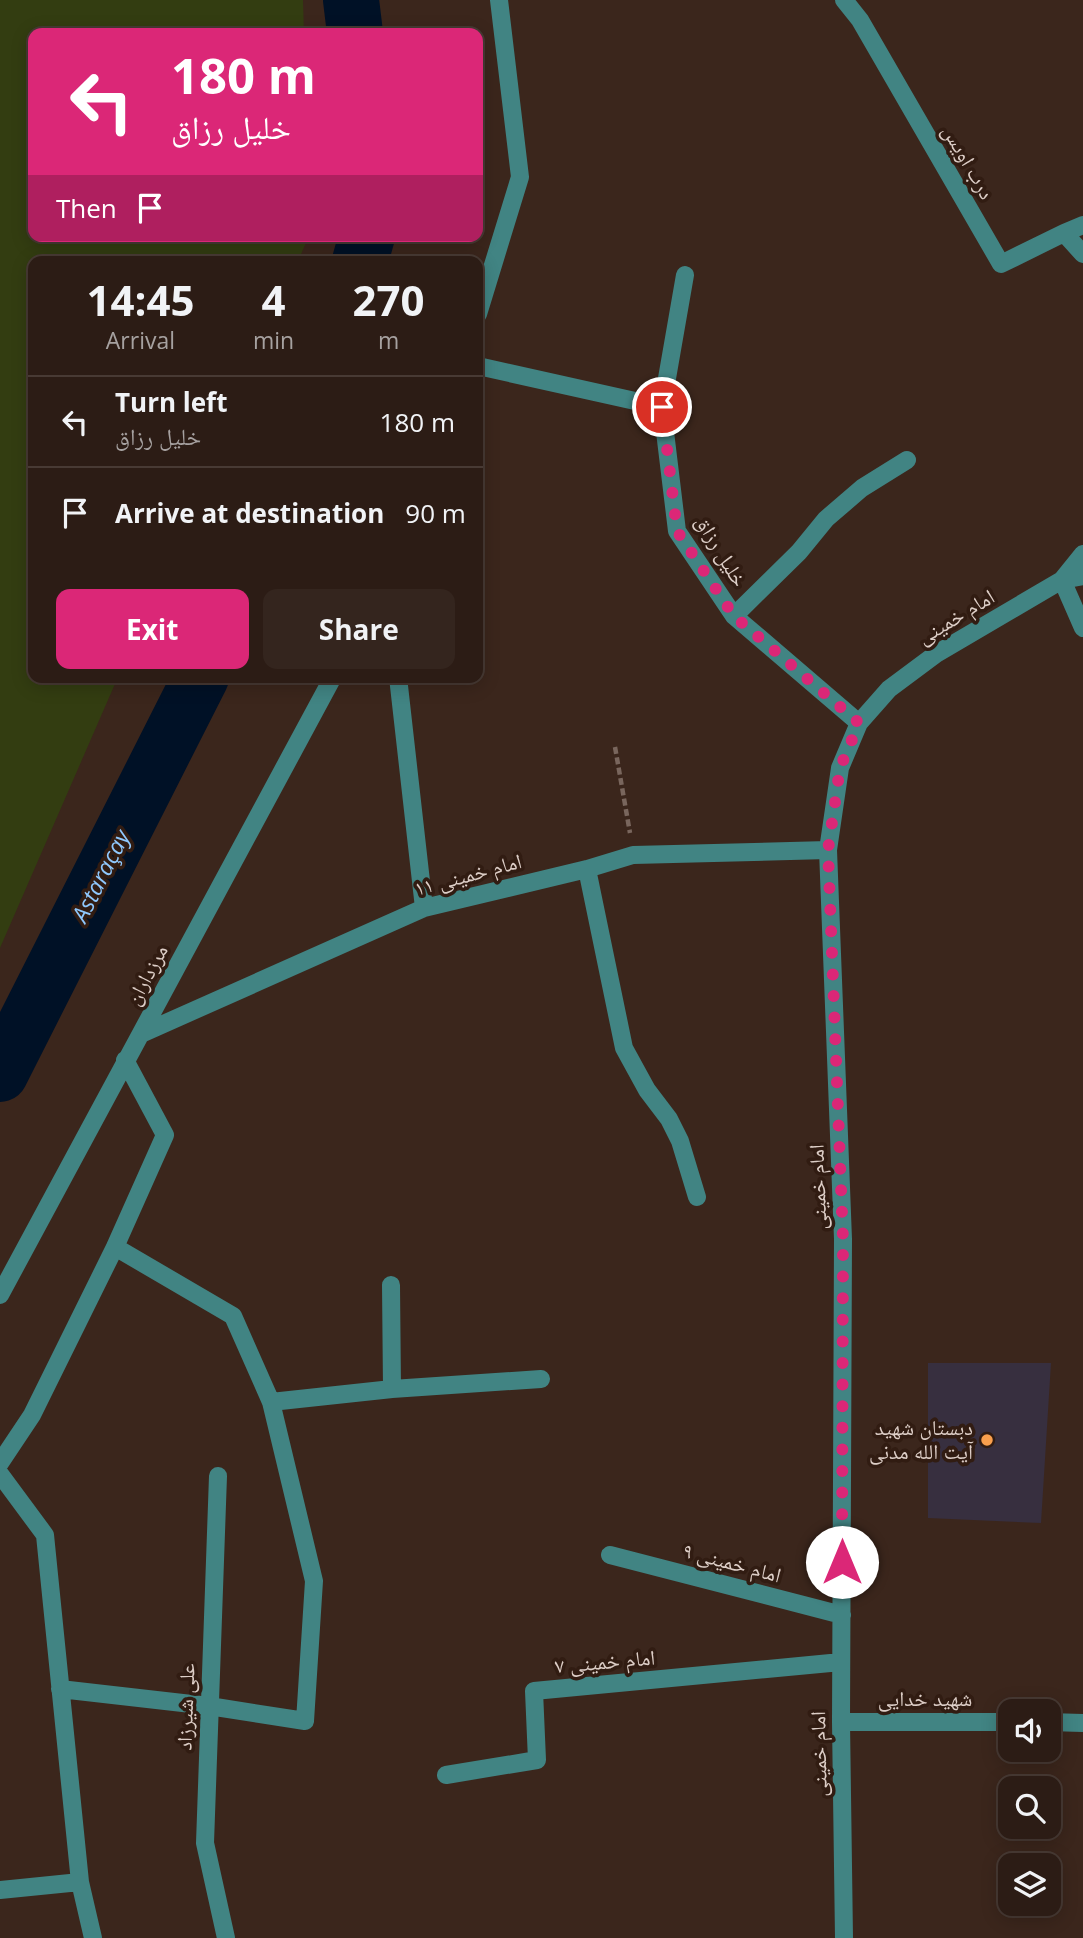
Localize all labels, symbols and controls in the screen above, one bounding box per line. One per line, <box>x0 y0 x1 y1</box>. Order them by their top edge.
text: 180 m <box>171 42 316 108</box>
icon: left <box>56 56 147 147</box>
text: خلیل رزاق <box>171 105 291 148</box>
street label: درب اویس <box>936 119 1001 204</box>
icon: arrive <box>131 189 169 227</box>
text: Then <box>56 190 117 226</box>
text: 14:45 <box>86 271 194 328</box>
text: 4 <box>261 271 286 328</box>
text: 270 <box>353 271 425 328</box>
text: Arrival <box>106 324 175 356</box>
text: min <box>253 324 294 356</box>
text: m <box>378 324 399 356</box>
pin <box>632 377 692 437</box>
text: Turn left <box>115 384 227 420</box>
icon: arrive <box>643 388 681 426</box>
icon: left <box>56 403 94 441</box>
text: 180 m <box>380 404 455 440</box>
text: خلیل رزاق <box>115 420 201 452</box>
icon: arrive <box>56 494 94 532</box>
text: Arrive at destination <box>115 495 384 531</box>
text: 90 m <box>405 495 466 531</box>
street label: خلیل رزاق <box>690 510 754 591</box>
street label: امام خمینی <box>912 582 1000 651</box>
button: Exit <box>56 589 249 669</box>
button: Share <box>263 589 455 669</box>
water label: Astaraçay <box>62 823 138 929</box>
street label: امام خمینی ۱۱ <box>411 846 525 903</box>
street label: مرزداران <box>118 939 174 1010</box>
street label: امام خمینی <box>802 1144 833 1230</box>
place label: دبستان شهید آیت الله مدنی <box>869 1413 974 1465</box>
marker: دبستان شهید آیت الله مدنی <box>979 1432 995 1448</box>
position arrow <box>805 1525 879 1599</box>
street label: امام خمینی ۹ <box>680 1535 784 1590</box>
street label: امام خمینی ۷ <box>554 1643 656 1680</box>
street label: علی شیرزاد <box>169 1662 201 1751</box>
street label: شهید خدایی <box>878 1684 972 1712</box>
map controls <box>998 1699 1061 1916</box>
button: sound <box>998 1699 1061 1762</box>
street label: امام خمینی <box>803 1711 834 1797</box>
button: search <box>998 1776 1061 1839</box>
button: layers <box>998 1853 1061 1916</box>

